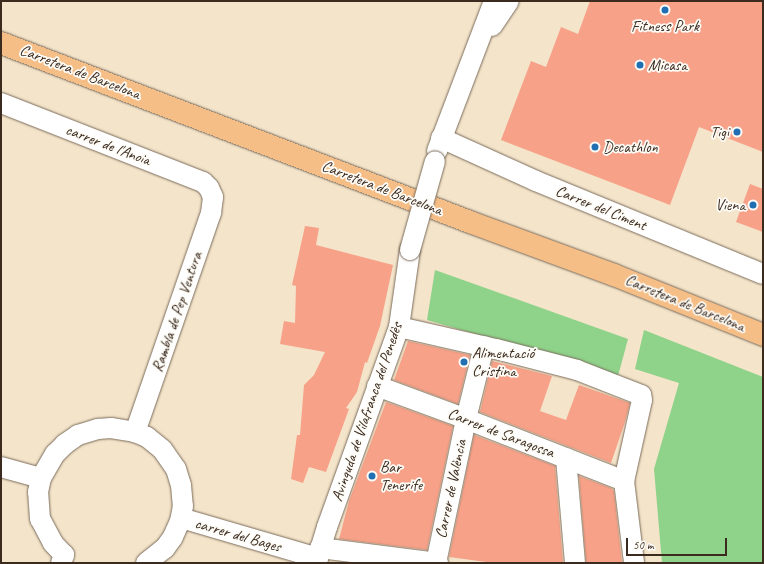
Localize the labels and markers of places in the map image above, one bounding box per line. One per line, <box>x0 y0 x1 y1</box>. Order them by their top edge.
marker: Fitness Park <box>660 5 670 15</box>
place label: Fitness Park <box>631 16 699 36</box>
place label: Micasa <box>648 55 687 75</box>
marker: Micasa <box>635 60 645 70</box>
place label: Tigi <box>710 122 729 142</box>
marker: Tigi <box>732 127 742 137</box>
place label: Decathlon <box>603 137 658 157</box>
marker: Decathlon <box>590 142 600 152</box>
place label: Viena <box>715 195 745 215</box>
marker: Viena <box>748 200 758 210</box>
place label: Alimentació Cristina <box>472 343 534 381</box>
marker: Alimentació Cristina <box>459 357 469 367</box>
place label: Bar Tenerife <box>380 457 422 495</box>
marker: Bar Tenerife <box>367 471 377 481</box>

